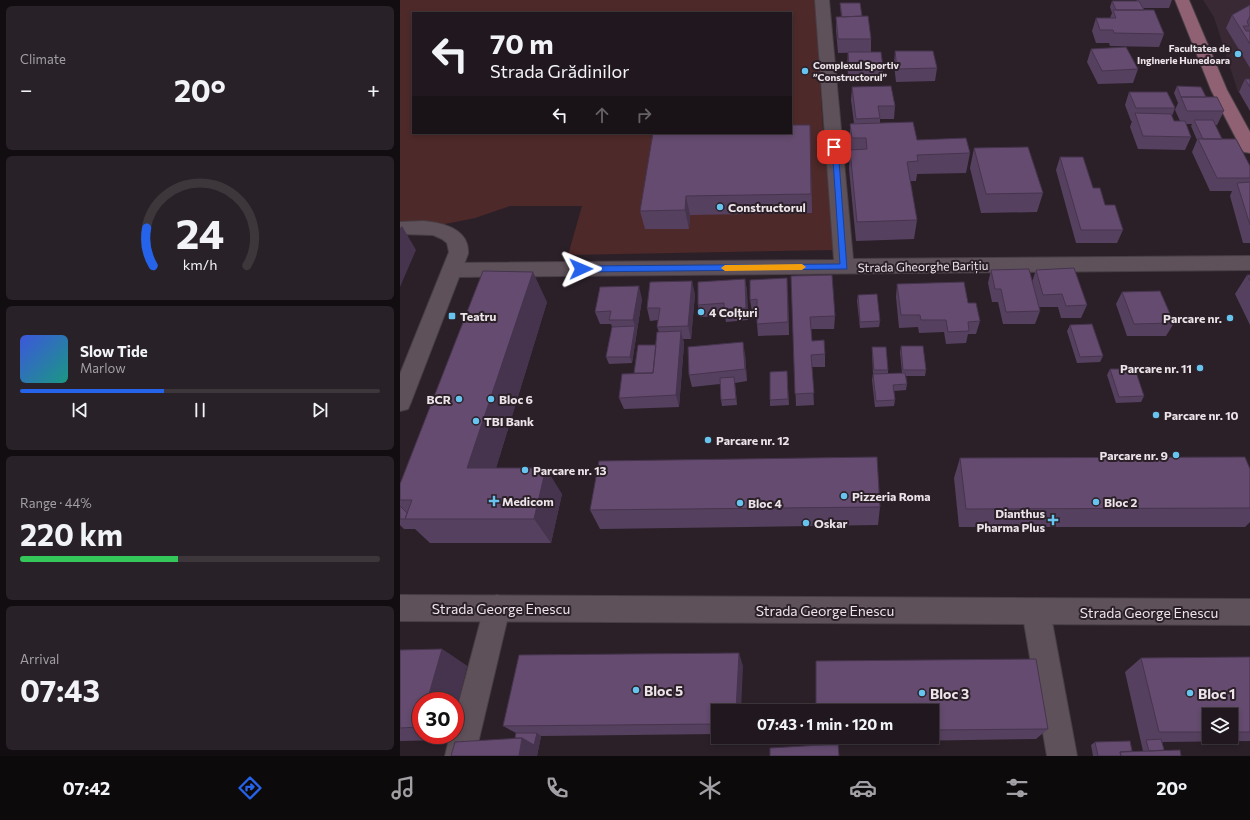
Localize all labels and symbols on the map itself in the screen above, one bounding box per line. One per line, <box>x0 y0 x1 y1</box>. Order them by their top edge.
place label: Facultatea de Inginerie Hunedoara <box>1137 42 1230 66</box>
marker: Facultatea de Inginerie Hunedoara <box>1233 49 1243 59</box>
place label: Complexul Sportiv ”Constructorul” <box>813 59 899 83</box>
marker: Complexul Sportiv ”Constructorul” <box>800 66 810 76</box>
pin <box>817 130 851 164</box>
place label: Constructorul <box>728 200 806 214</box>
marker: Constructorul <box>715 202 725 212</box>
position arrow <box>560 248 602 290</box>
street label: Strada Gheorghe Barițiu <box>857 258 989 275</box>
place label: 4 Colțuri <box>709 305 758 320</box>
marker: 4 Colțuri <box>696 307 706 317</box>
place label: Teatru <box>460 309 497 323</box>
marker: Teatru <box>447 311 457 321</box>
place label: Parcare nr. <box>1163 311 1222 325</box>
marker: Parcare nr. <box>1225 313 1235 323</box>
place label: Parcare nr. 11 <box>1120 361 1192 375</box>
marker: Parcare nr. 11 <box>1195 363 1205 373</box>
place label: BCR <box>427 392 452 406</box>
place label: Bloc 6 <box>499 392 533 406</box>
marker: BCR <box>454 394 464 404</box>
marker: Bloc 6 <box>486 394 496 404</box>
place label: Parcare nr. 10 <box>1164 408 1239 422</box>
marker: Parcare nr. 10 <box>1151 410 1161 420</box>
place label: TBI Bank <box>484 414 534 428</box>
marker: TBI Bank <box>471 416 481 426</box>
place label: Parcare nr. 12 <box>716 433 790 447</box>
marker: Parcare nr. 12 <box>703 435 713 445</box>
place label: Parcare nr. 9 <box>1099 448 1168 462</box>
marker: Parcare nr. 9 <box>1171 450 1181 460</box>
place label: Parcare nr. 13 <box>533 463 607 477</box>
marker: Parcare nr. 13 <box>520 465 530 475</box>
place label: Pizzeria Roma <box>852 489 931 503</box>
marker: Pizzeria Roma <box>839 491 849 501</box>
place label: Medicom <box>502 494 554 508</box>
place label: Bloc 2 <box>1104 495 1137 509</box>
marker: Medicom <box>489 496 499 506</box>
place label: Bloc 4 <box>748 496 782 510</box>
marker: Bloc 2 <box>1091 497 1101 507</box>
marker: Bloc 4 <box>735 498 745 508</box>
place label: Dianthus Pharma Plus <box>976 506 1045 534</box>
marker: Dianthus Pharma Plus <box>1048 515 1058 525</box>
place label: Oskar <box>814 516 848 530</box>
marker: Oskar <box>801 518 811 528</box>
street label: Strada George Enescu <box>432 600 570 617</box>
street label: Strada George Enescu <box>756 602 894 619</box>
street label: Strada George Enescu <box>1080 604 1218 621</box>
place label: Bloc 5 <box>644 682 683 699</box>
marker: Bloc 5 <box>631 685 641 695</box>
place label: Bloc 3 <box>930 685 969 702</box>
place label: Bloc 1 <box>1198 685 1235 702</box>
marker: Bloc 3 <box>917 688 927 698</box>
marker: Bloc 1 <box>1185 688 1195 698</box>
speed limit sign: 30 <box>412 692 464 744</box>

